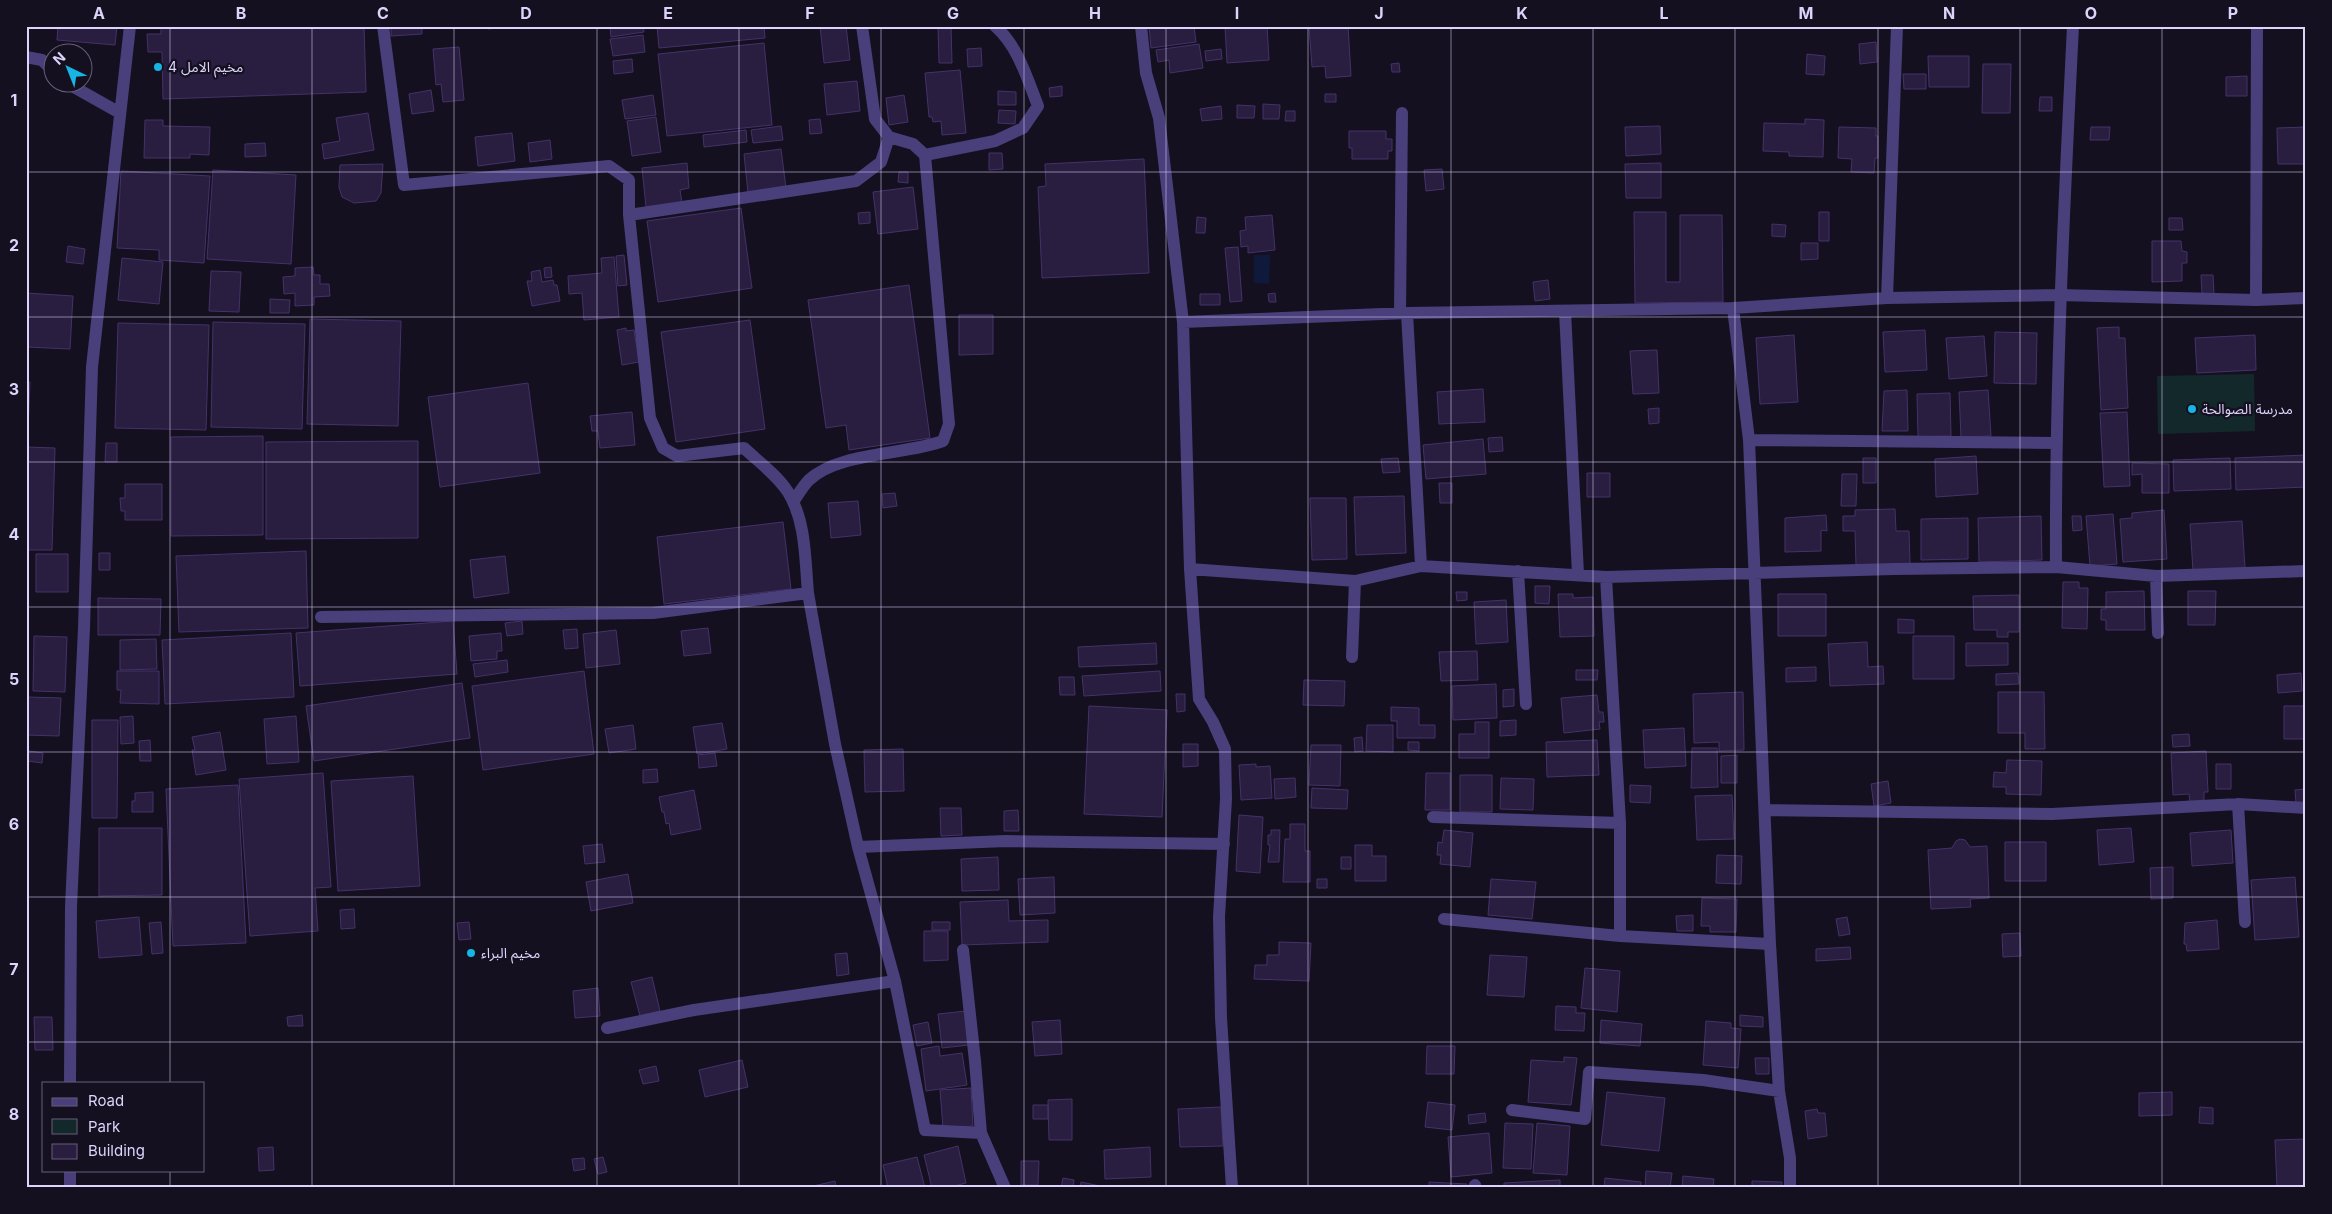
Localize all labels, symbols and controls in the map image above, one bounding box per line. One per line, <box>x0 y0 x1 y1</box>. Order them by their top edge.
text: A <box>93 3 105 23</box>
text: B <box>236 3 246 23</box>
text: C <box>377 3 389 23</box>
text: D <box>520 3 532 23</box>
text: E <box>663 3 673 23</box>
text: F <box>805 3 815 23</box>
text: G <box>947 3 959 23</box>
text: H <box>1089 3 1101 23</box>
text: I <box>1235 3 1239 23</box>
text: J <box>1374 3 1384 23</box>
text: K <box>1516 3 1528 23</box>
text: L <box>1659 3 1669 23</box>
text: M <box>1799 3 1813 23</box>
text: N <box>1943 3 1955 23</box>
text: O <box>2085 3 2097 23</box>
text: P <box>2228 3 2238 23</box>
north arrow <box>42 42 92 92</box>
text: N <box>49 48 68 68</box>
place label: مخيم الامل 4 <box>168 58 243 78</box>
marker: مخيم الامل 4 <box>152 61 164 73</box>
text: 1 <box>11 90 17 110</box>
text: 2 <box>9 235 19 255</box>
text: 3 <box>9 379 19 399</box>
place label: مدرسة الصوالحة <box>2202 400 2293 418</box>
marker: مدرسة الصوالحة <box>2186 403 2198 415</box>
text: 4 <box>9 524 20 544</box>
text: 5 <box>9 669 19 689</box>
text: 6 <box>9 814 19 834</box>
place label: مخيم البراء <box>481 944 540 964</box>
marker: مخيم البراء <box>465 947 477 959</box>
text: 7 <box>9 959 19 979</box>
legend <box>42 1082 205 1172</box>
text: Road <box>88 1091 124 1110</box>
text: 8 <box>9 1104 19 1124</box>
text: Park <box>88 1117 121 1136</box>
text: Building <box>88 1141 145 1160</box>

